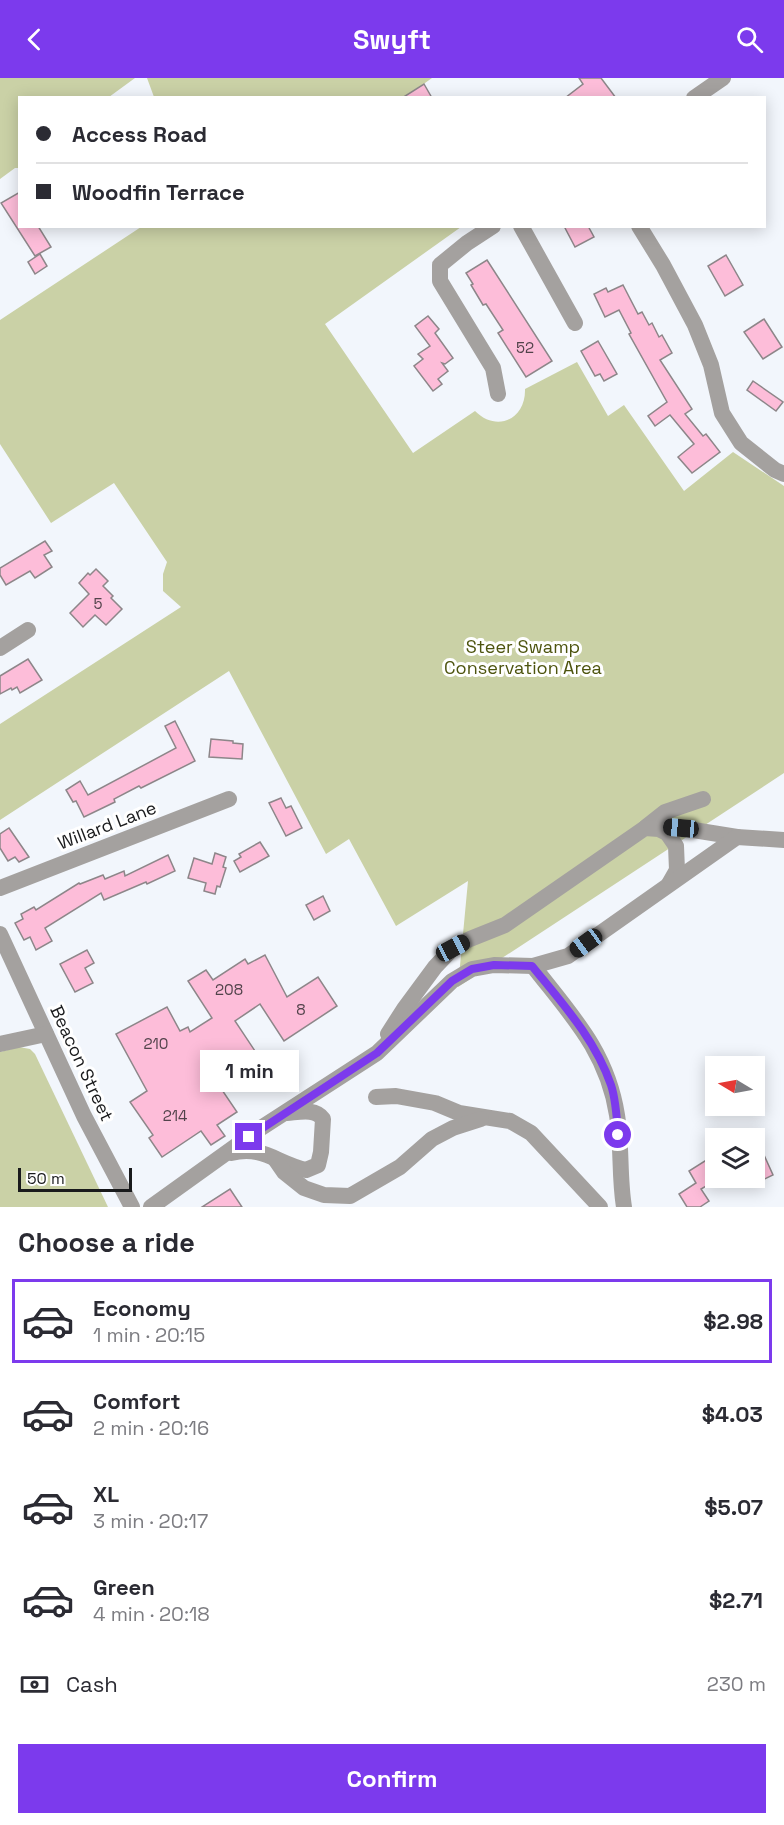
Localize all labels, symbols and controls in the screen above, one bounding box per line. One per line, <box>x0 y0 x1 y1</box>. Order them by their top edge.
text: Swyft <box>353 22 431 57</box>
icon: back <box>18 23 51 56</box>
icon: search <box>733 23 766 56</box>
text: Access Road <box>72 120 207 148</box>
text: Woodfin Terrace <box>72 178 245 206</box>
house number: 52 <box>516 338 534 357</box>
house number: 5 <box>94 594 103 613</box>
park label: Steer Swamp Conservation Area <box>444 635 602 679</box>
street label: Willard Lane <box>54 796 160 854</box>
car <box>662 817 700 839</box>
car <box>566 925 606 961</box>
car <box>433 932 473 964</box>
house number: 208 <box>215 980 243 999</box>
house number: 8 <box>296 1000 306 1019</box>
street label: Beacon Street <box>45 1001 119 1125</box>
house number: 210 <box>144 1034 168 1053</box>
callout: 1 min <box>200 1050 298 1092</box>
north arrow <box>705 1056 765 1116</box>
map controls <box>705 1056 765 1188</box>
text: 1 min <box>225 1058 274 1084</box>
house number: 214 <box>163 1106 187 1125</box>
route start <box>604 1121 631 1148</box>
route end <box>235 1123 262 1150</box>
button: layers <box>705 1128 765 1188</box>
scale bar <box>18 1165 132 1192</box>
text: 50 m <box>27 1168 65 1189</box>
text: Choose a ride <box>18 1225 195 1260</box>
icon: car <box>21 1294 75 1348</box>
text: Economy <box>93 1294 191 1322</box>
text: $2.98 <box>703 1307 763 1335</box>
text: 1 min · 20:15 <box>93 1322 205 1348</box>
icon: car <box>21 1387 75 1441</box>
text: Comfort <box>93 1387 181 1415</box>
text: $4.03 <box>702 1400 763 1428</box>
text: 2 min · 20:16 <box>93 1415 209 1441</box>
icon: car <box>21 1480 75 1534</box>
text: XL <box>93 1480 119 1508</box>
text: $5.07 <box>704 1493 763 1521</box>
text: 3 min · 20:17 <box>93 1508 208 1534</box>
icon: car <box>21 1573 75 1627</box>
text: Green <box>93 1573 155 1601</box>
text: $2.71 <box>709 1586 763 1614</box>
text: 4 min · 20:18 <box>93 1601 210 1627</box>
icon: cash <box>18 1668 51 1701</box>
text: Cash <box>66 1670 118 1698</box>
text: 230 m <box>707 1671 766 1697</box>
button: Confirm <box>18 1744 766 1813</box>

